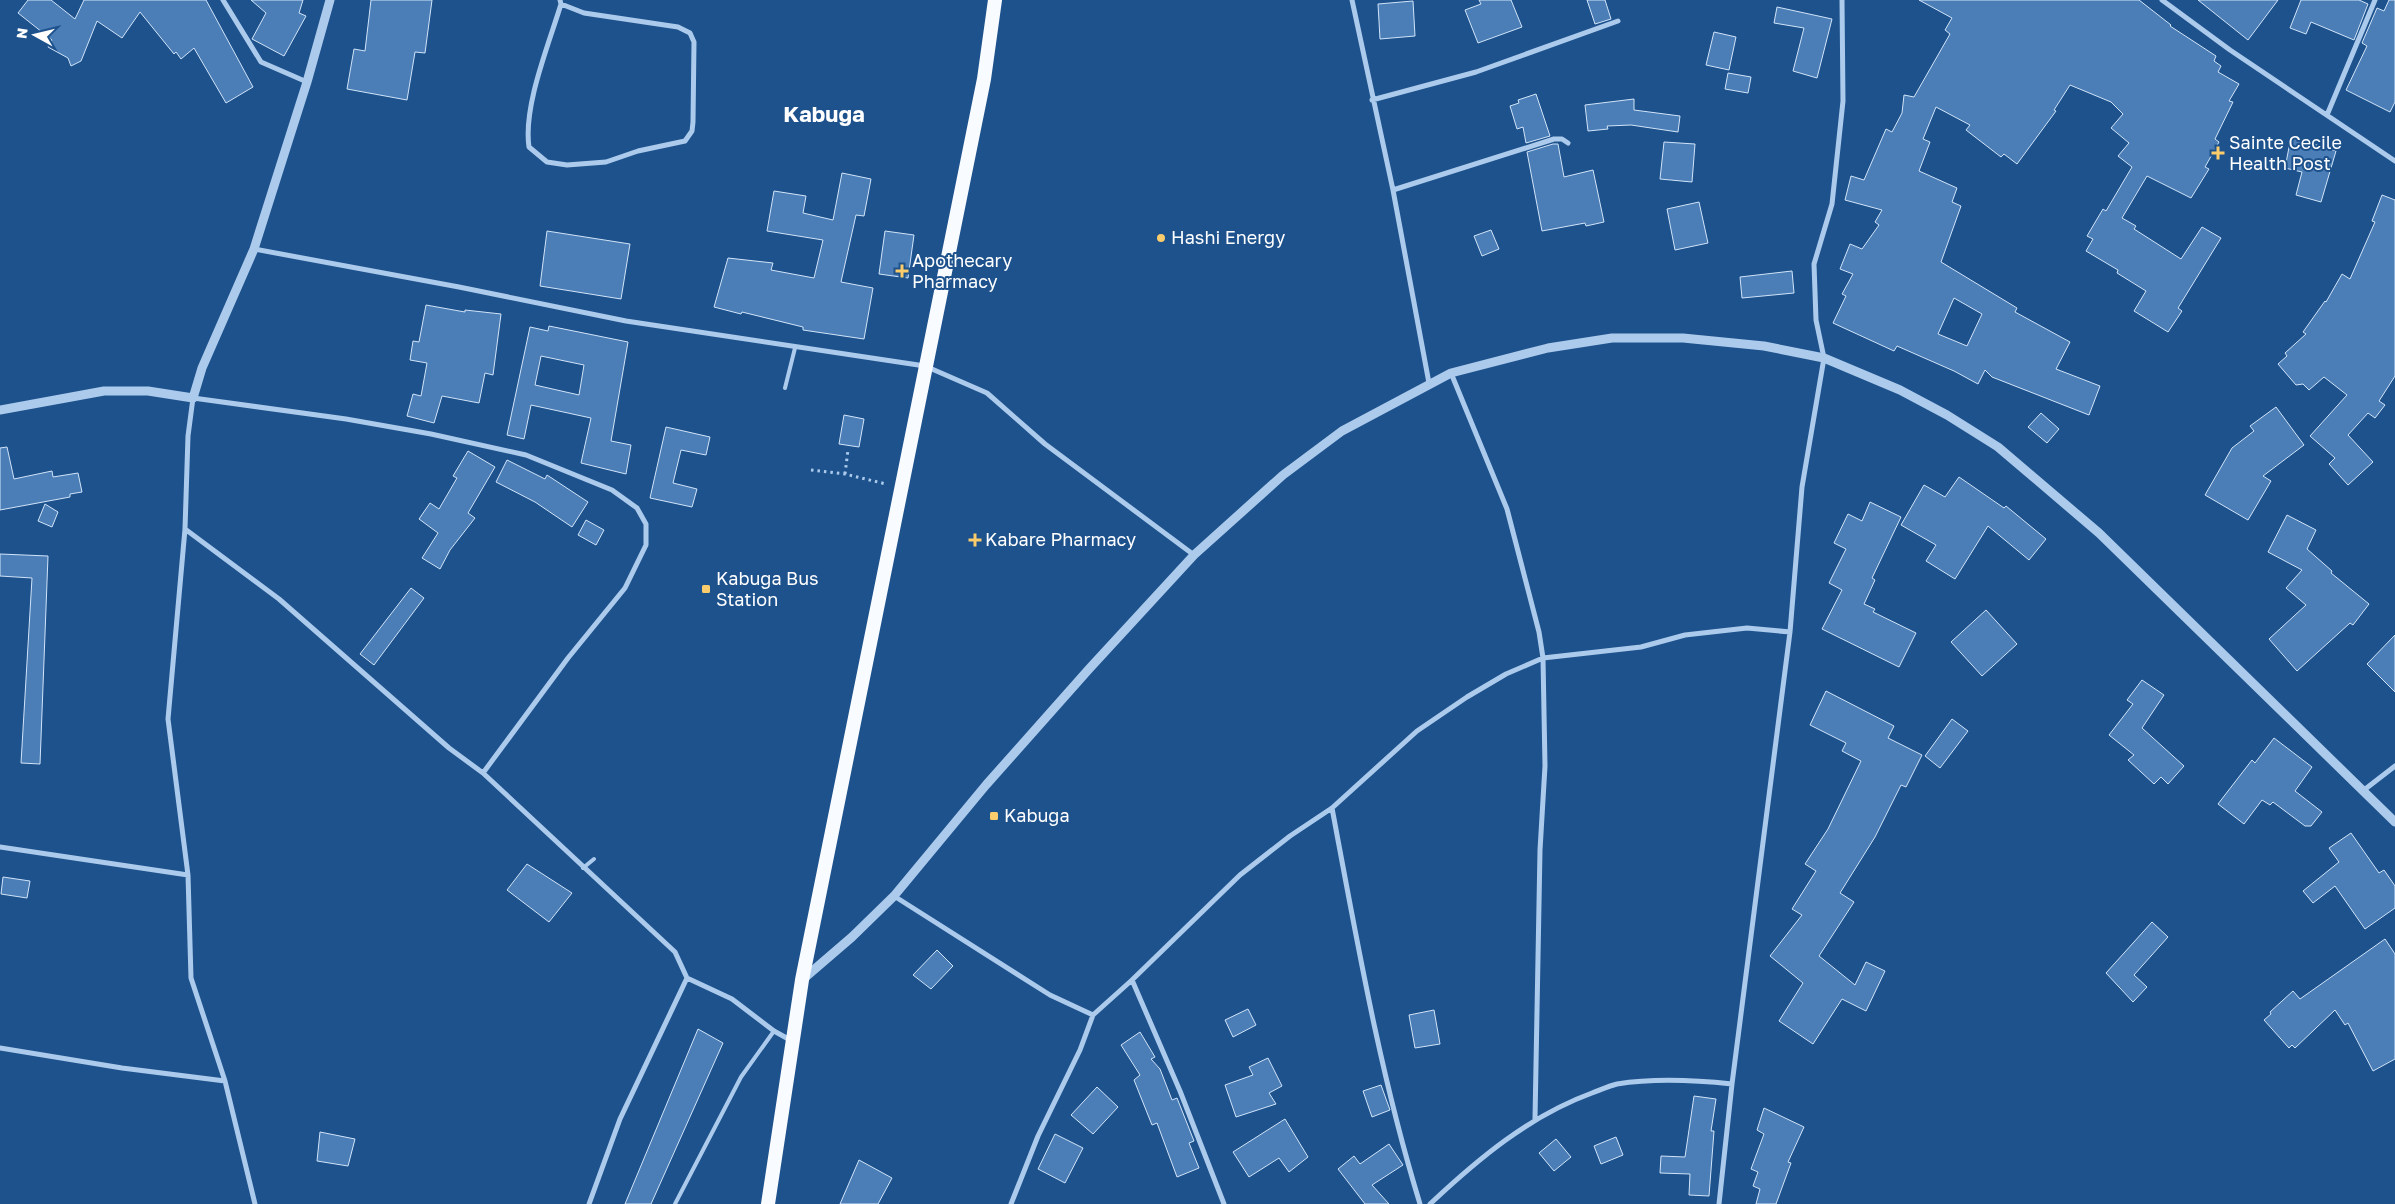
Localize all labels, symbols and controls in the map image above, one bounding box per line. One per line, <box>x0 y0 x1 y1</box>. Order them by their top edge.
north arrow <box>10 10 60 60</box>
text: N <box>12 27 31 40</box>
district label: Kabuga <box>783 100 865 127</box>
place label: Sainte Cecile Health Post <box>2229 131 2342 174</box>
marker: Sainte Cecile Health Post <box>2211 146 2225 160</box>
place label: Hashi Energy <box>1171 226 1285 248</box>
marker: Hashi Energy <box>1155 232 1167 244</box>
place label: Apothecary Pharmacy <box>912 249 1012 292</box>
marker: Apothecary Pharmacy <box>896 265 908 277</box>
place label: Kabare Pharmacy <box>985 528 1136 550</box>
marker: Kabare Pharmacy <box>969 534 981 546</box>
place label: Kabuga Bus Station <box>716 567 819 610</box>
marker: Kabuga Bus Station <box>700 583 712 595</box>
place label: Kabuga <box>1004 804 1070 826</box>
marker: Kabuga <box>988 810 1000 822</box>

